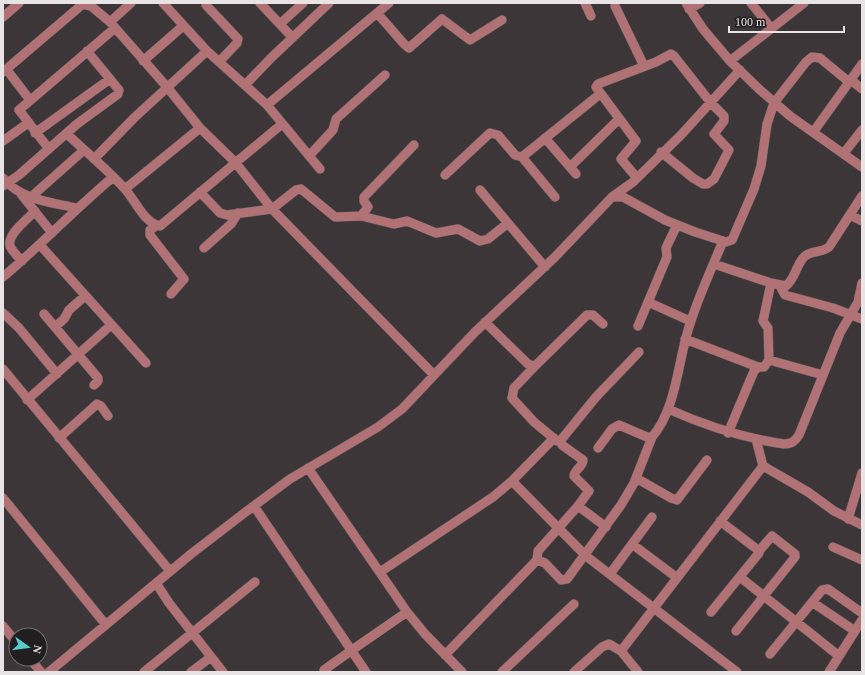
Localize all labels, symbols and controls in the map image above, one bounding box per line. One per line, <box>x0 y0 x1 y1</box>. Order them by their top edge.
scale bar <box>729 8 844 34</box>
text: 100 m <box>735 15 766 29</box>
north arrow <box>8 627 48 667</box>
text: N <box>31 644 44 655</box>

